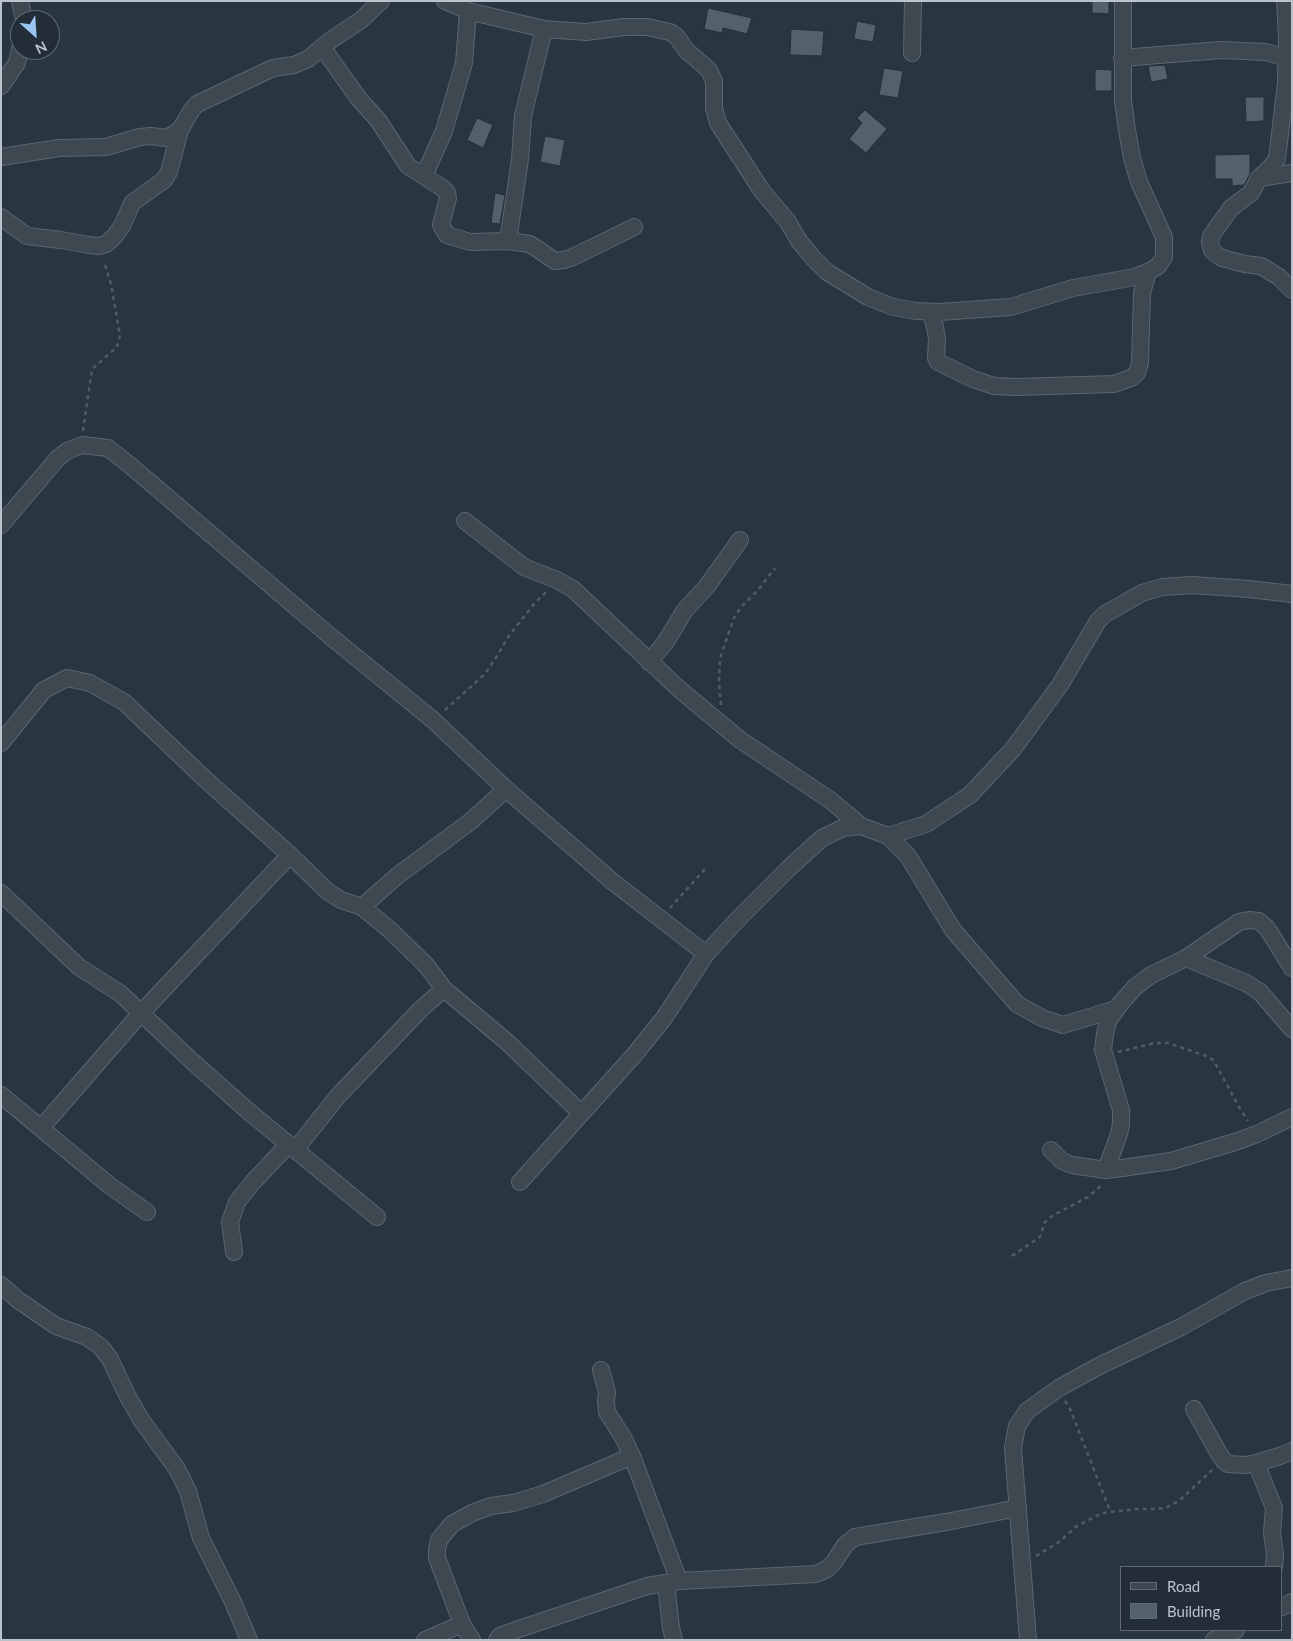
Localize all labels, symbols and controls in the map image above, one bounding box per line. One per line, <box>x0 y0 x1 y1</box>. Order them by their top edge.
north arrow <box>10 10 60 60</box>
text: N <box>33 38 50 58</box>
legend <box>1120 1566 1283 1631</box>
text: Road <box>1167 1577 1200 1595</box>
text: Building <box>1167 1602 1220 1620</box>

